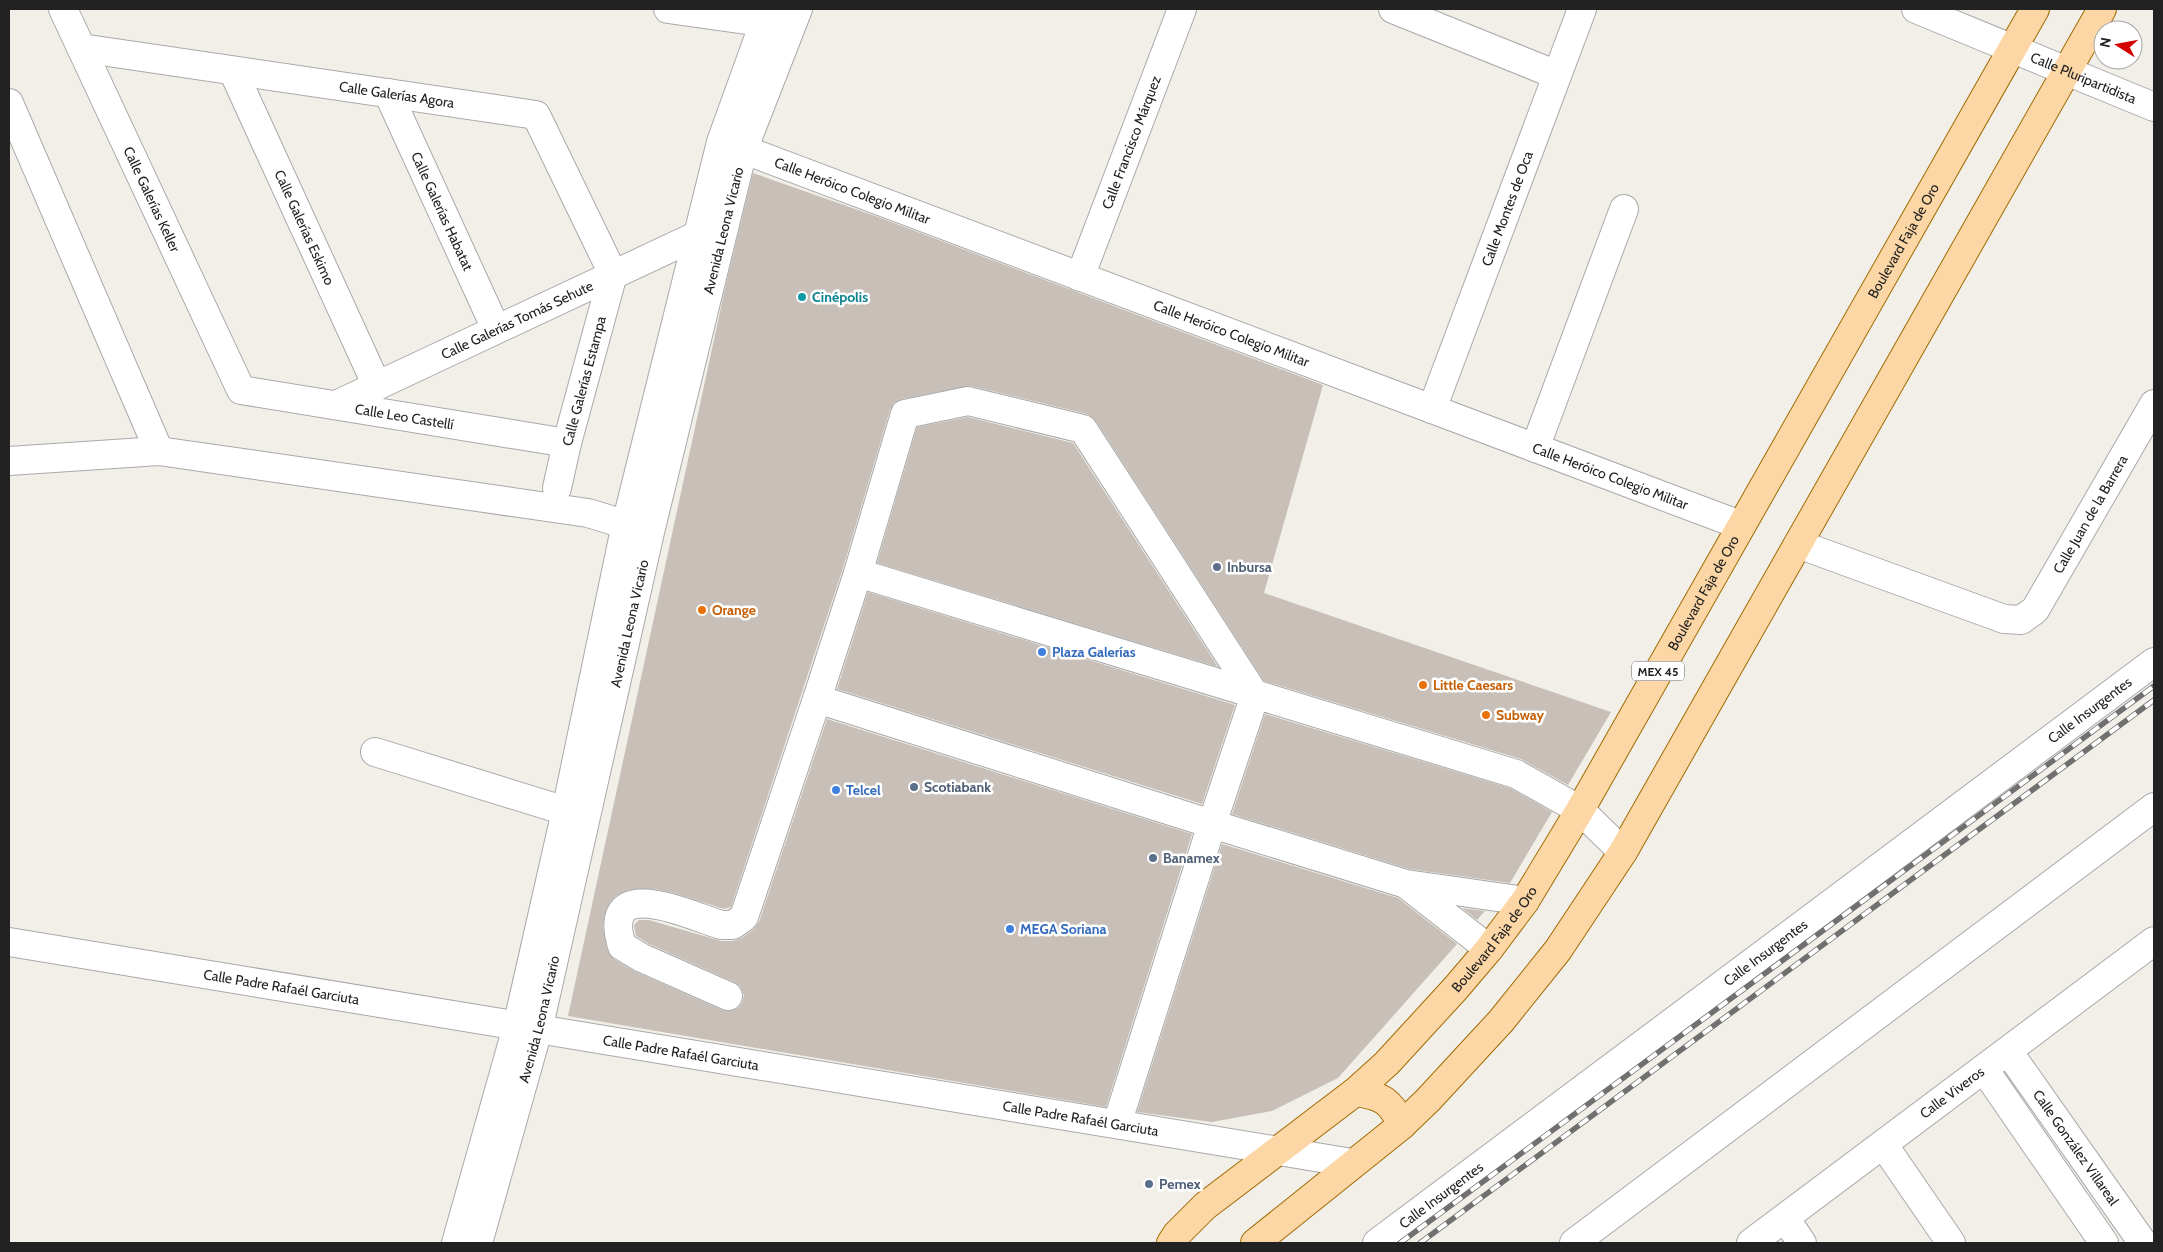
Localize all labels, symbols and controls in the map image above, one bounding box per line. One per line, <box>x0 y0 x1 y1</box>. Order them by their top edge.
north arrow <box>2093 20 2143 70</box>
text: N <box>2095 36 2115 49</box>
street label: Calle Pluripartidista <box>2028 48 2139 108</box>
street label: Calle Francisco Márquez <box>1098 73 1165 212</box>
street label: Calle Galerías Agora <box>338 77 456 112</box>
street label: Calle Galerías Keller <box>119 144 185 256</box>
street label: Calle Montes de Oca <box>1477 148 1537 269</box>
street label: Calle Galerías Habatat <box>407 149 477 274</box>
street label: Calle Heróico Colegio Militar <box>772 153 933 228</box>
street label: Avenida Leona Vicario <box>699 165 748 296</box>
street label: Calle Galerías Eskimo <box>270 167 339 288</box>
street label: Boulevard Faja de Oro <box>1864 180 1943 301</box>
street label: Calle Galerías Tomás Sehute <box>438 277 596 363</box>
place label: Cinépolis <box>812 288 868 306</box>
marker: Cinépolis <box>796 291 808 303</box>
street label: Calle Heróico Colegio Militar <box>1151 296 1312 371</box>
street label: Calle Galerías Estampa <box>558 314 610 448</box>
street label: Calle Leo Castellí <box>354 400 455 433</box>
street label: Calle Heróico Colegio Militar <box>1530 439 1691 514</box>
street label: Calle Juan de la Barrera <box>2049 452 2132 577</box>
street label: Boulevard Faja de Oro <box>1664 532 1743 654</box>
street label: Avenida Leona Vicario <box>606 558 653 689</box>
place label: Inbursa <box>1227 558 1272 576</box>
marker: Inbursa <box>1211 561 1223 573</box>
place label: Orange <box>712 601 756 619</box>
marker: Orange <box>696 604 708 616</box>
place label: Plaza Galerías <box>1052 643 1136 661</box>
marker: Plaza Galerías <box>1036 646 1048 658</box>
road number: MEX 45 <box>1632 661 1684 680</box>
street label: Calle Insurgentes <box>2044 673 2136 747</box>
place label: Little Caesars <box>1433 676 1513 694</box>
marker: Little Caesars <box>1417 679 1429 691</box>
place label: Subway <box>1496 706 1544 724</box>
marker: Subway <box>1480 709 1492 721</box>
place label: Scotiabank <box>924 778 991 796</box>
place label: Telcel <box>846 781 881 799</box>
marker: Scotiabank <box>908 781 920 793</box>
marker: Telcel <box>830 784 842 796</box>
place label: Banamex <box>1163 849 1220 867</box>
marker: Banamex <box>1147 852 1159 864</box>
street label: Boulevard Faja de Oro <box>1447 883 1541 996</box>
street label: Calle Insurgentes <box>1720 915 1811 990</box>
place label: MEGA Soriana <box>1020 920 1106 938</box>
marker: MEGA Soriana <box>1004 923 1016 935</box>
street label: Avenida Leona Vicario <box>515 954 563 1085</box>
street label: Calle Padre Rafaél Garciuta <box>202 965 361 1009</box>
street label: Calle Padre Rafaél Garciuta <box>602 1031 760 1074</box>
street label: Calle Viveros <box>1916 1062 1988 1122</box>
street label: Calle González Villareal <box>2029 1086 2123 1210</box>
street label: Calle Padre Rafaél Garciuta <box>1001 1097 1160 1140</box>
street label: Calle Insurgentes <box>1395 1158 1487 1232</box>
place label: Pemex <box>1159 1175 1201 1193</box>
marker: Pemex <box>1143 1178 1155 1190</box>

